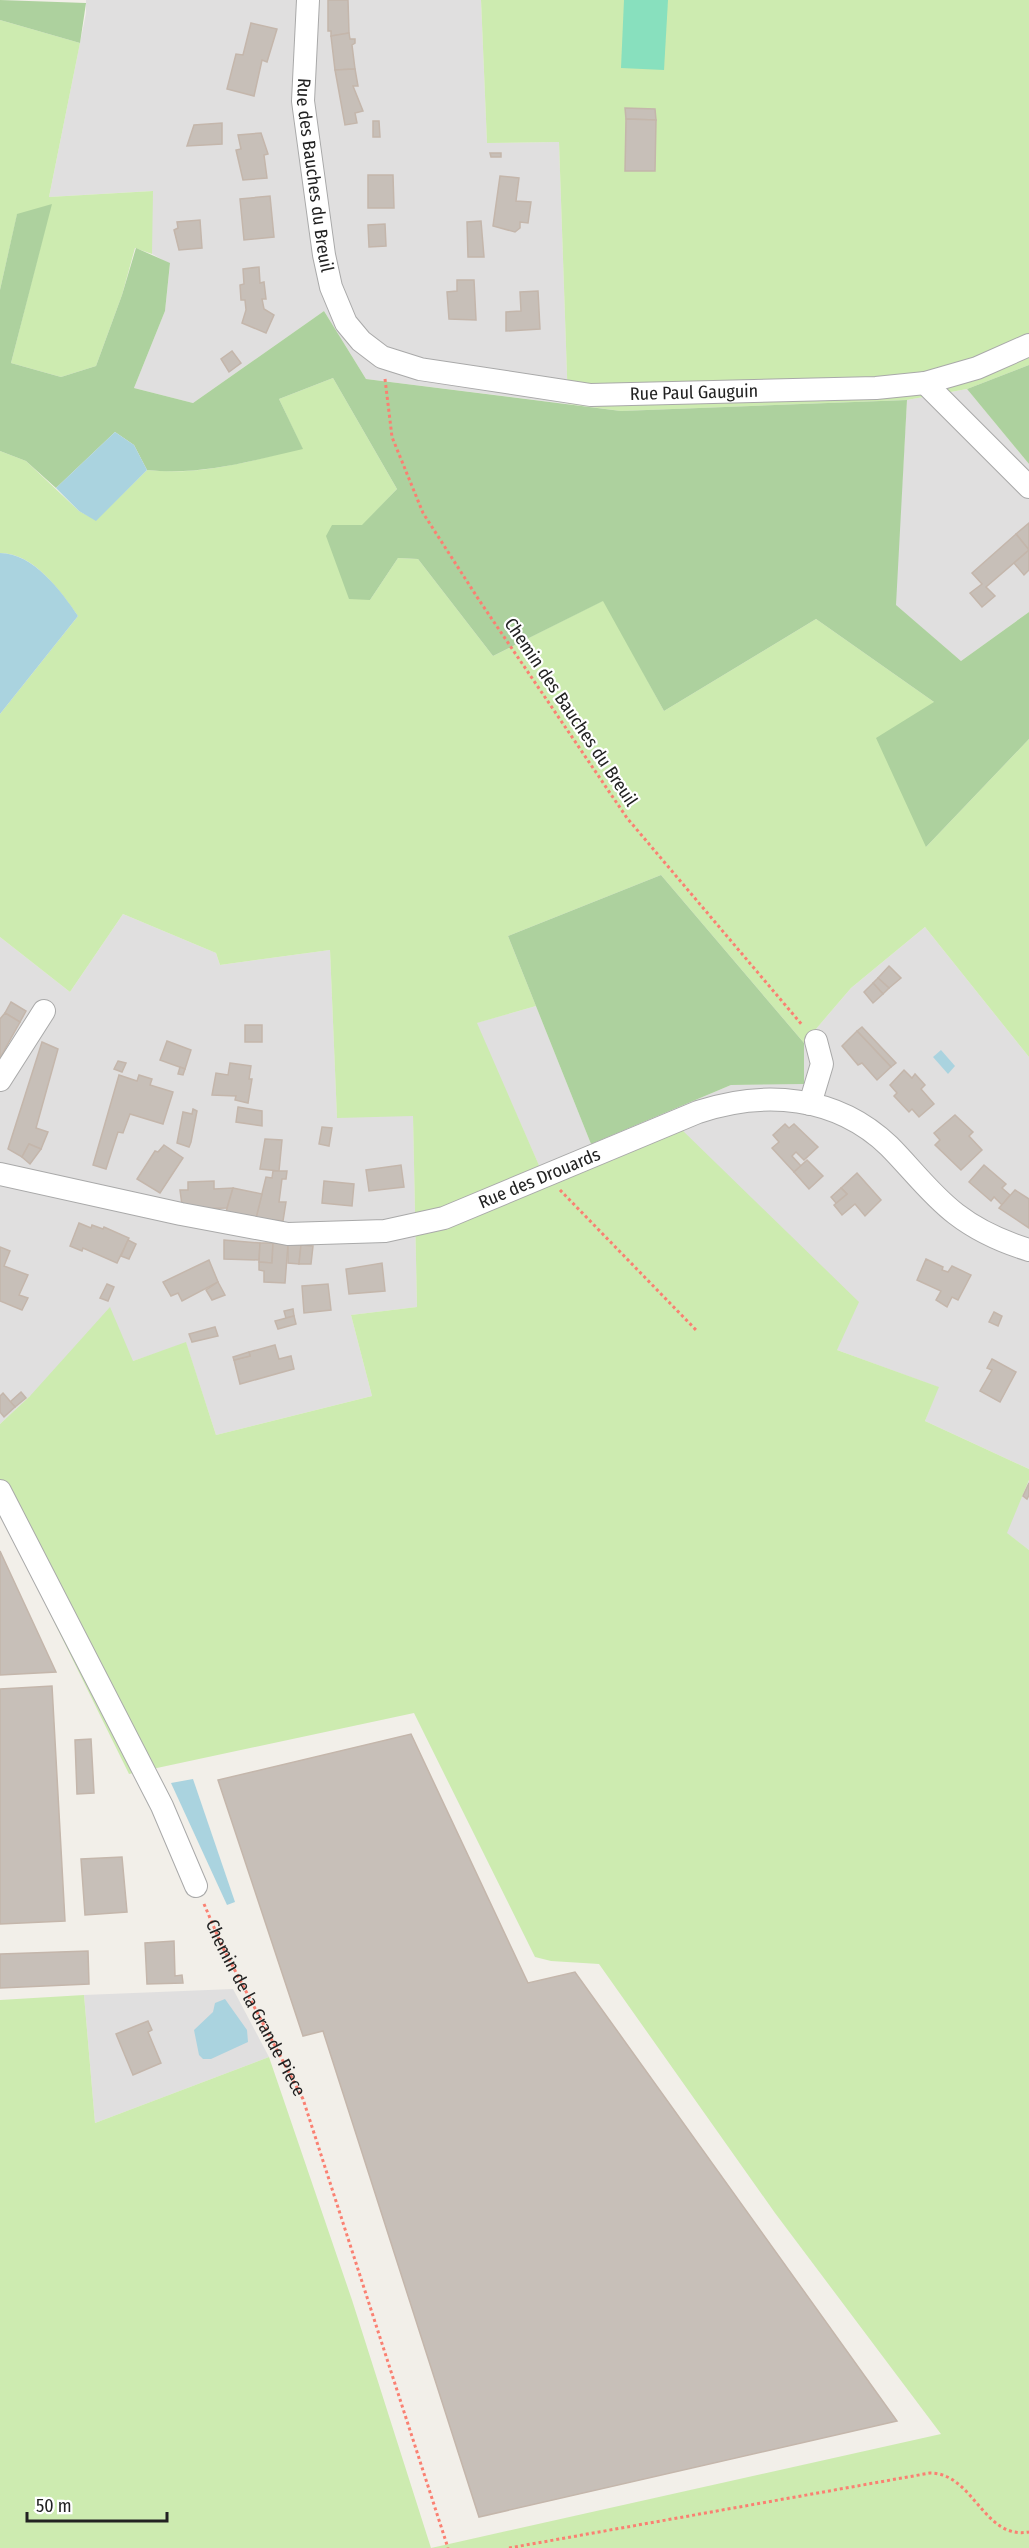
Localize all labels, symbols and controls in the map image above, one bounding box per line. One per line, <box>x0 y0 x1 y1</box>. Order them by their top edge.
street label: Rue des Bauches du Breuil <box>292 78 338 274</box>
street label: Rue Paul Gauguin <box>630 380 758 405</box>
street label: Chemin des Bauches du Breuil <box>500 614 642 811</box>
street label: Rue des Drouards <box>475 1143 604 1213</box>
street label: Chemin de la Grande Piece <box>201 1916 311 2100</box>
scale bar <box>27 2485 166 2523</box>
text: 50 m <box>36 2495 72 2517</box>

